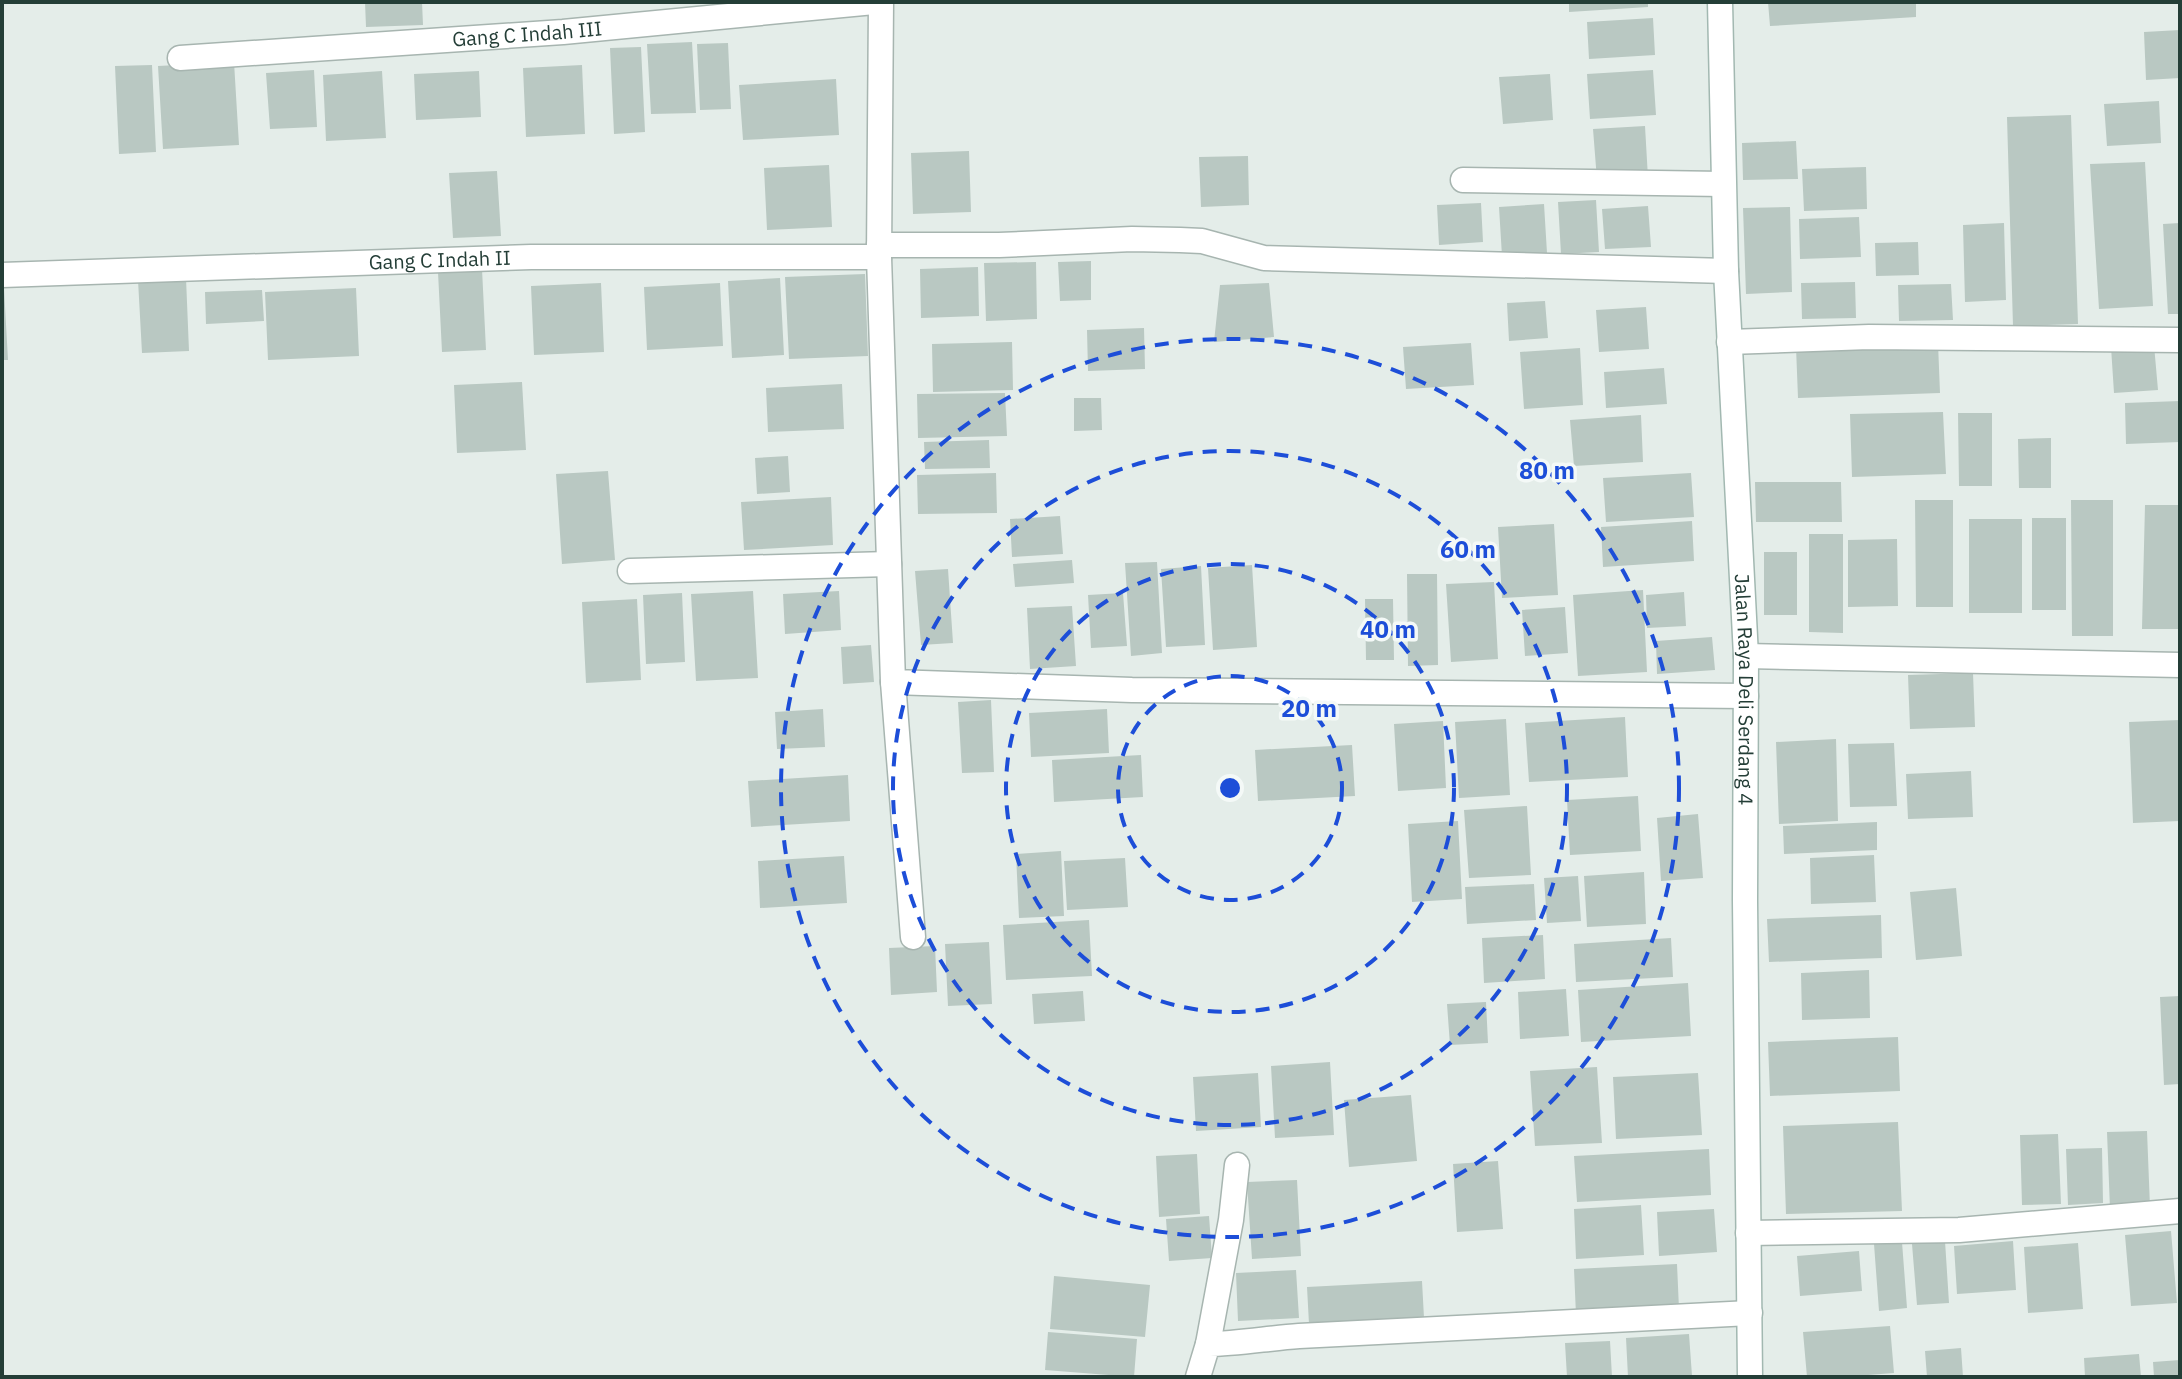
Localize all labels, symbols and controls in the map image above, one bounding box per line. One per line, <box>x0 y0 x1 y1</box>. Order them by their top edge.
street label: Gang C Indah III <box>451 14 603 52</box>
street label: Gang C Indah II <box>368 244 511 276</box>
text: 80 m <box>1519 454 1575 486</box>
text: 60 m <box>1440 533 1496 565</box>
street label: Jalan Raya Deli Serdang 4 <box>1729 573 1760 805</box>
text: 40 m <box>1360 613 1416 645</box>
text: 20 m <box>1281 692 1337 724</box>
centre of rings <box>1216 774 1244 802</box>

